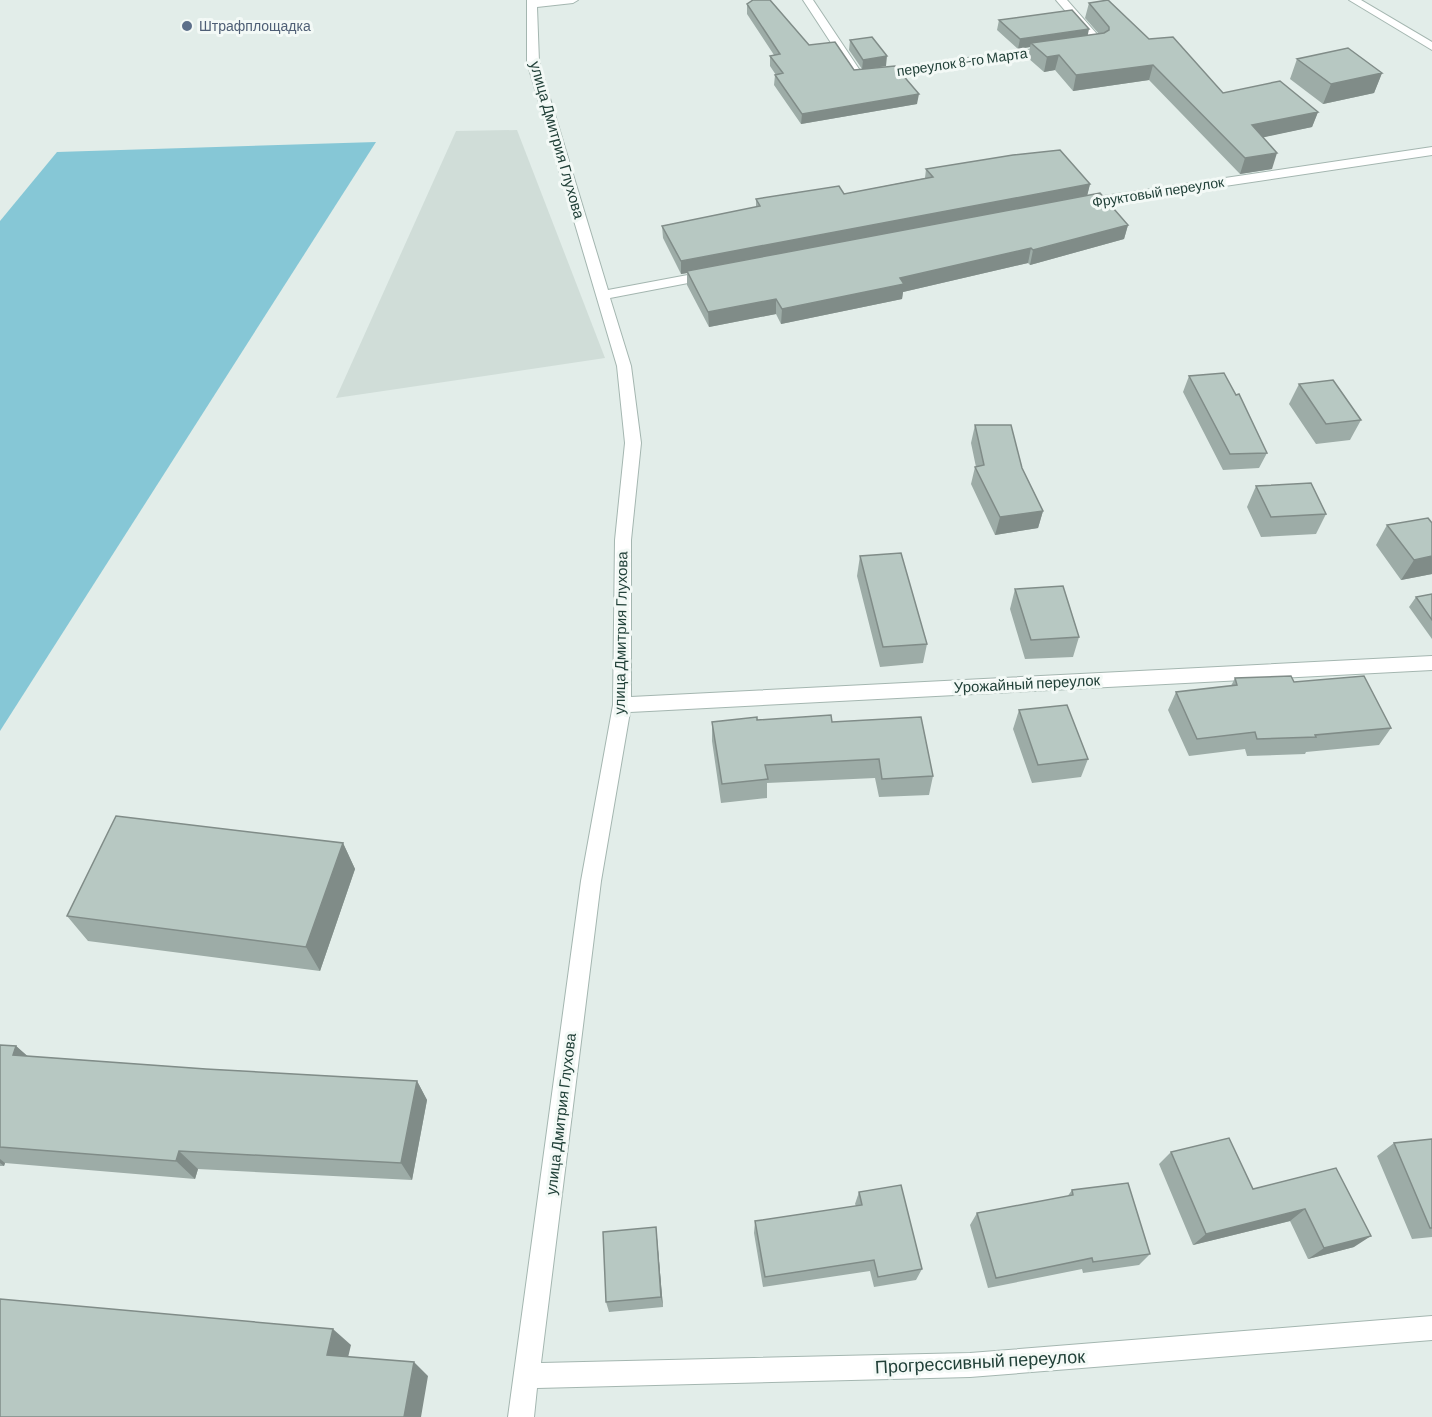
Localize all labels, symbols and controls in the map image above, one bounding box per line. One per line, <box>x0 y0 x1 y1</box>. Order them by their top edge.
place label: Штрафплощадка <box>199 17 311 34</box>
marker: Штрафплощадка <box>180 19 194 33</box>
street label: переулок 8-го Марта <box>895 44 1029 79</box>
street label: улица Дмитрия Глухова <box>527 59 589 221</box>
street label: Фруктовый переулок <box>1091 173 1226 210</box>
street label: улица Дмитрия Глухова <box>610 551 630 715</box>
street label: Урожайный переулок <box>953 670 1101 696</box>
street label: улица Дмитрия Глухова <box>541 1031 579 1196</box>
street label: Прогрессивный переулок <box>874 1345 1086 1377</box>

